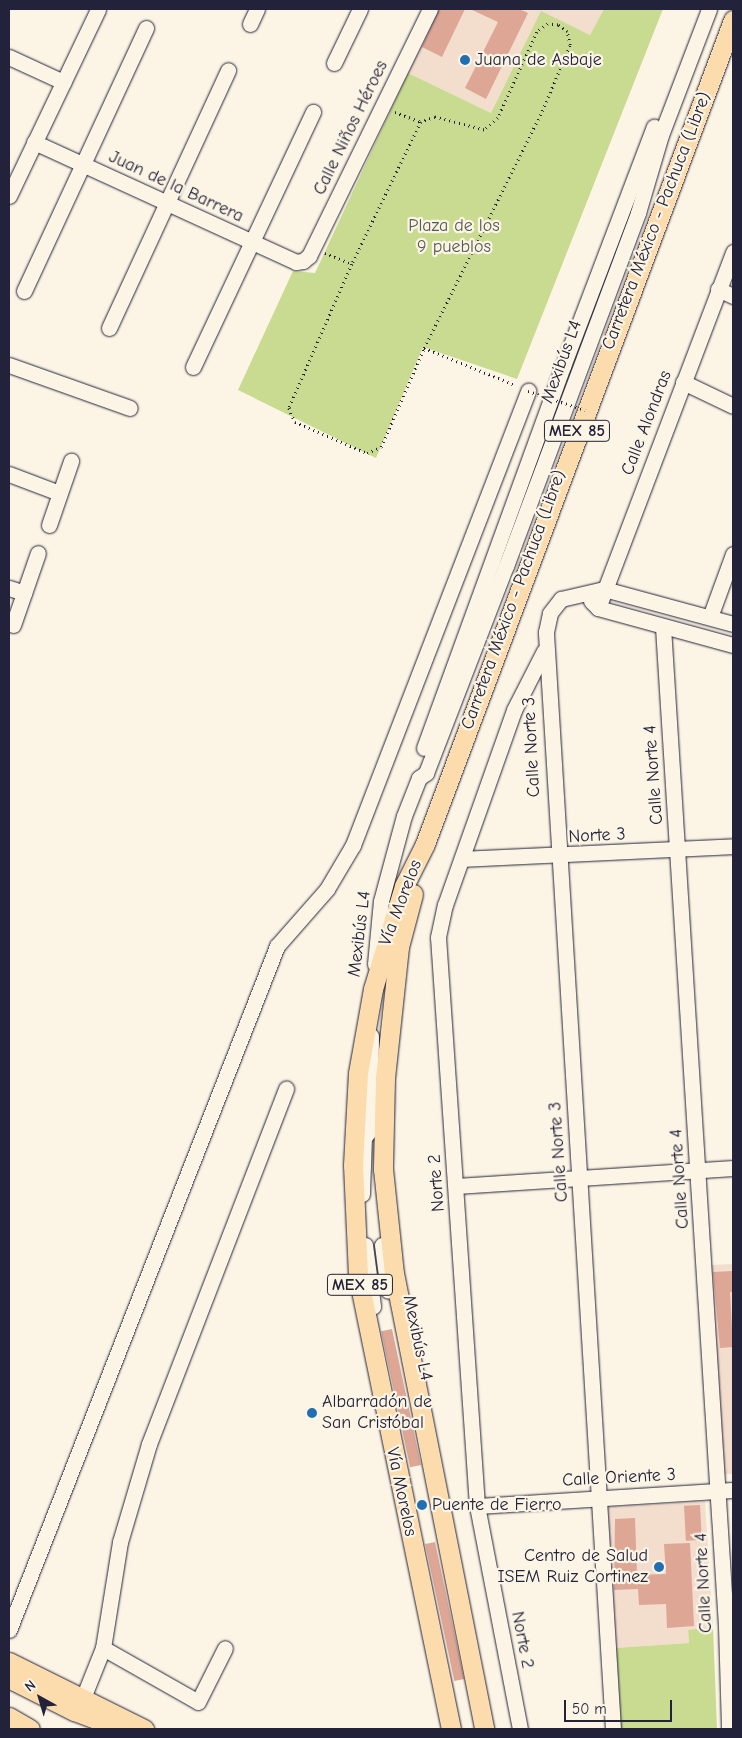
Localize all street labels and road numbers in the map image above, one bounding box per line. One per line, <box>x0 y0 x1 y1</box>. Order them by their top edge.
street label: Calle Niños Héroes <box>309 57 393 199</box>
street label: Carretera México - Pachuca (Libre) <box>598 89 716 353</box>
street label: Juan de la Barrera <box>105 146 247 228</box>
street label: Mexibús L4 <box>537 318 587 406</box>
street label: Calle Alondras <box>617 368 677 478</box>
road number: MEX 85 <box>543 418 611 444</box>
street label: Carretera México - Pachuca (Libre) <box>457 467 571 733</box>
street label: Calle Norte 3 <box>519 696 545 798</box>
street label: Calle Norte 4 <box>640 724 668 826</box>
street label: Norte 3 <box>568 824 626 848</box>
street label: Vía Morelos <box>375 857 427 949</box>
street label: Mexibús L4 <box>344 890 376 978</box>
street label: Calle Norte 3 <box>545 1101 573 1203</box>
street label: Calle Norte 4 <box>666 1128 694 1230</box>
street label: Norte 2 <box>424 1154 450 1212</box>
road number: MEX 85 <box>326 1272 394 1298</box>
street label: Mexibús L4 <box>397 1293 437 1383</box>
street label: Vía Morelos <box>381 1446 421 1538</box>
street label: Calle Oriente 3 <box>562 1464 676 1492</box>
street label: Calle Norte 4 <box>691 1532 717 1634</box>
street label: Norte 2 <box>506 1610 538 1670</box>

